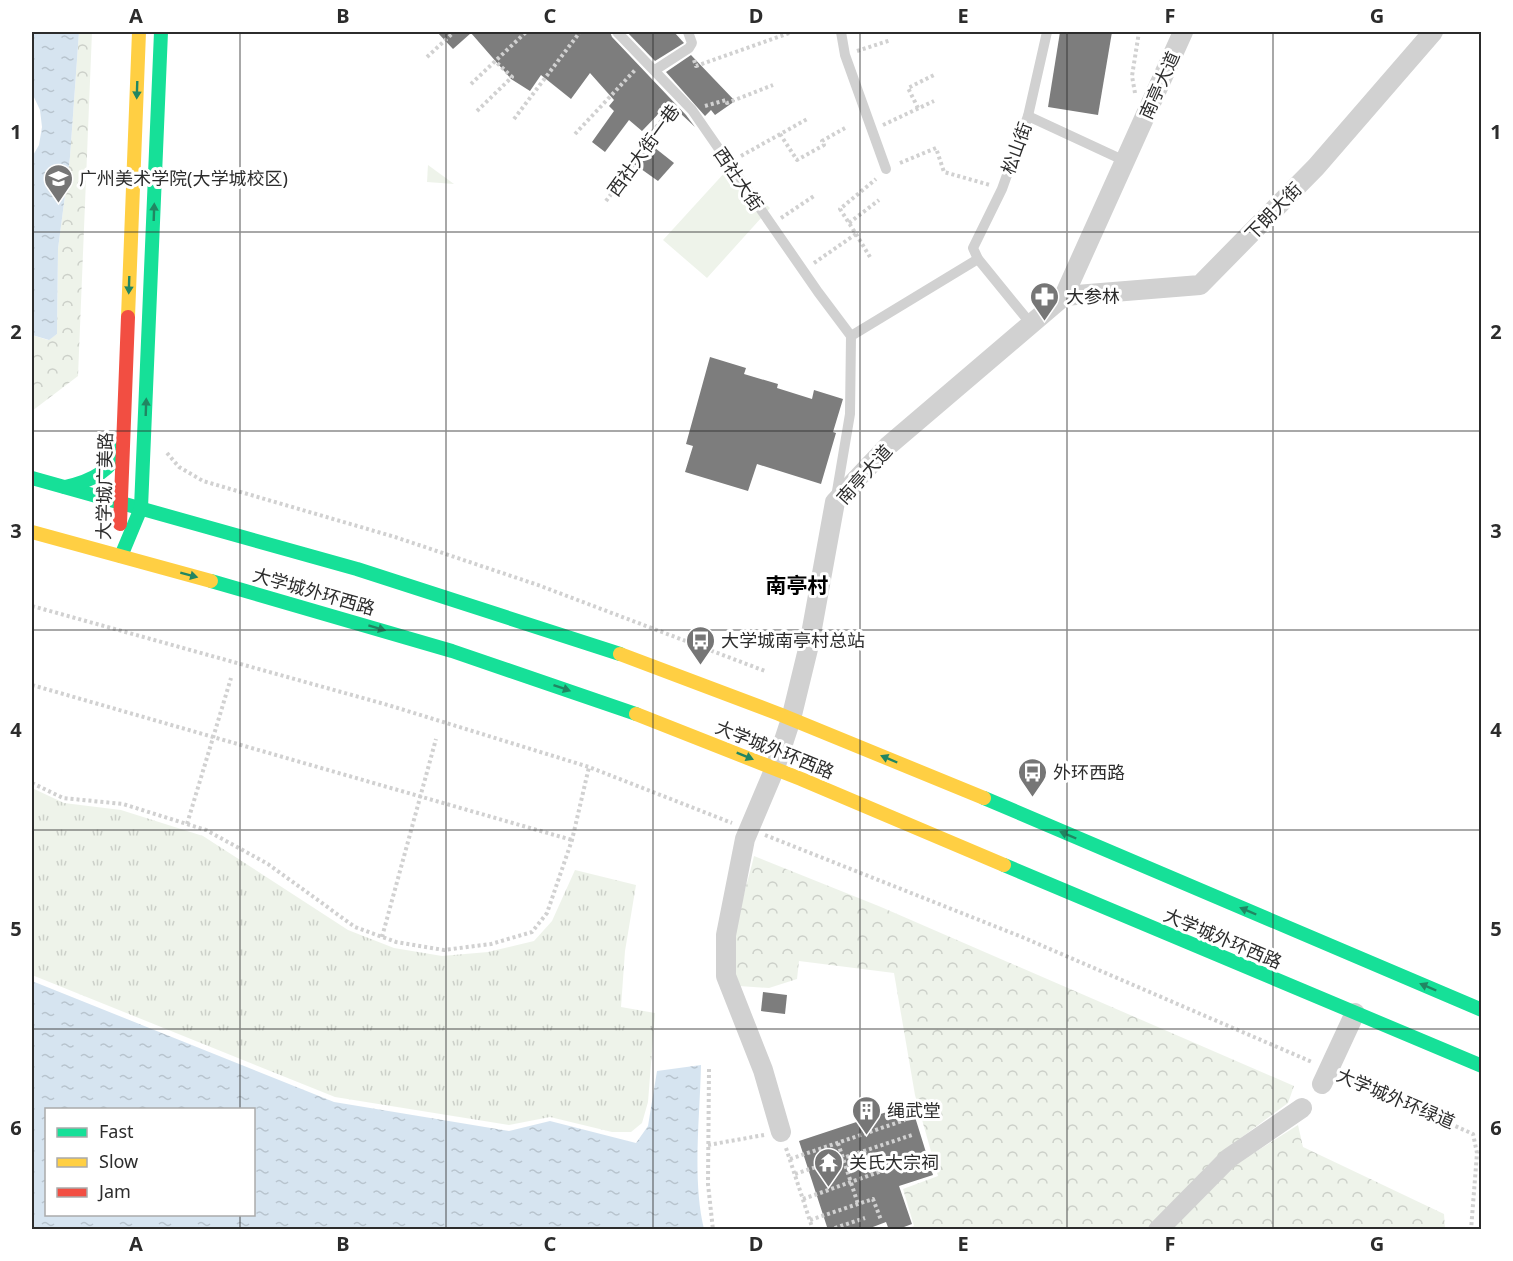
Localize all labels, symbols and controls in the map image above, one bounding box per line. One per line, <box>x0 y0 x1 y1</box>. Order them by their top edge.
text: A <box>129 2 143 29</box>
text: B <box>336 2 350 29</box>
text: C <box>544 2 557 29</box>
text: D <box>749 2 763 29</box>
text: E <box>957 2 969 29</box>
text: F <box>1165 2 1175 29</box>
text: G <box>1370 2 1384 29</box>
street label: 南亭大道 <box>1133 47 1185 123</box>
one-way arrow <box>132 80 142 99</box>
street label: 西社大街一巷 <box>602 99 684 201</box>
text: 1 <box>10 118 22 145</box>
text: 1 <box>1490 118 1502 145</box>
street label: 松山街 <box>995 119 1037 177</box>
street label: 西社大街 <box>709 142 769 216</box>
school or university icon: 广州美术学院(大学城校区) <box>42 162 74 204</box>
place label: 广州美术学院(大学城校区) <box>79 166 288 190</box>
street label: 下朗大街 <box>1239 177 1307 245</box>
one-way arrow <box>149 203 158 222</box>
one-way arrow <box>124 275 134 294</box>
pharmacy icon: 大参林 <box>1029 280 1061 322</box>
place label: 大参林 <box>1066 284 1120 308</box>
text: 2 <box>10 318 22 345</box>
text: 2 <box>1490 318 1502 345</box>
one-way arrow <box>141 398 150 417</box>
street label: 大学城广美路 <box>91 432 117 540</box>
street label: 南亭大道 <box>831 439 897 509</box>
text: 3 <box>10 517 22 544</box>
text: 3 <box>1490 517 1502 544</box>
street label: 大学城外环西路 <box>250 562 378 620</box>
one-way arrow <box>180 570 198 580</box>
district label: 南亭村 <box>766 571 829 599</box>
one-way arrow <box>368 624 386 633</box>
bus stop icon: 大学城南亭村总站 <box>684 624 716 666</box>
place label: 大学城南亭村总站 <box>721 628 865 652</box>
one-way arrow <box>553 684 571 694</box>
street label: 大学城外环西路 <box>712 714 838 784</box>
text: 4 <box>10 716 22 743</box>
text: 4 <box>1490 716 1502 743</box>
one-way arrow <box>736 752 754 762</box>
one-way arrow <box>880 754 898 763</box>
bus stop icon: 外环西路 <box>1016 756 1048 798</box>
place label: 外环西路 <box>1053 760 1125 784</box>
one-way arrow <box>1059 830 1077 840</box>
street label: 大学城外环西路 <box>1160 902 1286 974</box>
one-way arrow <box>1239 906 1257 915</box>
text: 5 <box>10 915 22 942</box>
text: 5 <box>1490 915 1502 942</box>
one-way arrow <box>1418 982 1436 992</box>
street label: 大学城外环绿道 <box>1333 1062 1459 1134</box>
building icon: 绳武堂 <box>850 1094 882 1136</box>
place label: 绳武堂 <box>887 1098 941 1122</box>
legend <box>45 1108 255 1216</box>
text: 6 <box>10 1114 22 1141</box>
text: 6 <box>1490 1114 1502 1141</box>
text: Fast <box>99 1119 134 1143</box>
temple icon: 关氏大宗祠 <box>812 1146 844 1188</box>
text: Slow <box>99 1149 138 1173</box>
place label: 关氏大宗祠 <box>849 1150 939 1174</box>
text: Jam <box>97 1179 131 1203</box>
text: A <box>129 1230 143 1257</box>
text: B <box>336 1230 350 1257</box>
text: C <box>544 1230 557 1257</box>
text: D <box>749 1230 763 1257</box>
text: E <box>957 1230 969 1257</box>
text: F <box>1165 1230 1175 1257</box>
text: G <box>1370 1230 1384 1257</box>

